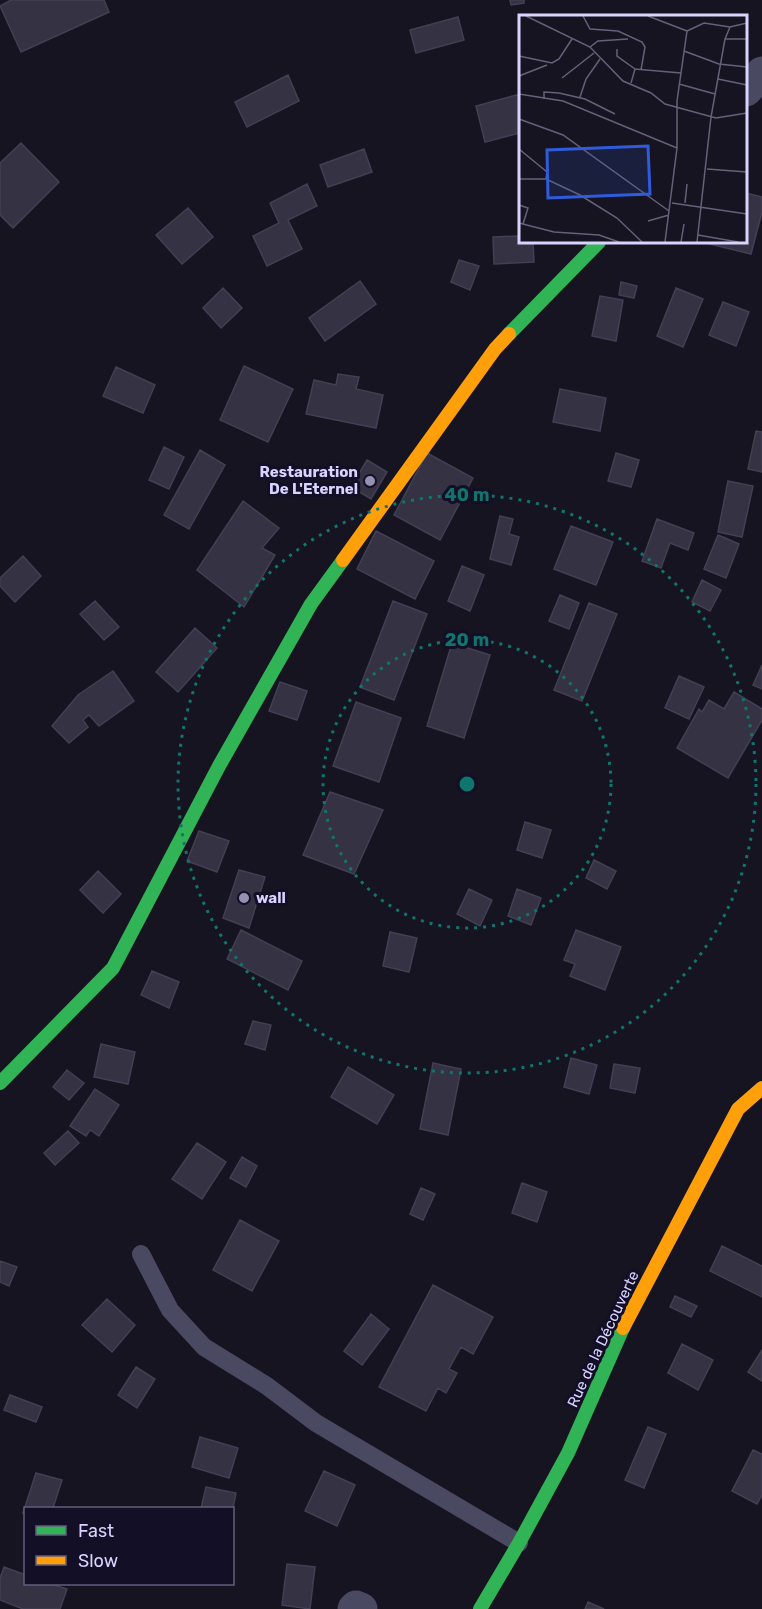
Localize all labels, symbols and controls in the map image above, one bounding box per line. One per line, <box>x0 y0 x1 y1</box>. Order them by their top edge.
inset map <box>519 15 747 243</box>
place label: Restauration De L'Eternel <box>260 463 358 498</box>
marker: Restauration De L'Eternel <box>363 474 377 488</box>
text: 40 m <box>445 484 489 506</box>
text: 20 m <box>445 629 489 651</box>
centre of rings <box>457 774 477 794</box>
place label: wall <box>256 889 286 907</box>
marker: wall <box>237 891 251 905</box>
street label: Rue de la Découverte <box>563 1268 643 1410</box>
legend <box>24 1507 234 1585</box>
text: Fast <box>78 1520 114 1542</box>
text: Slow <box>78 1550 118 1572</box>

